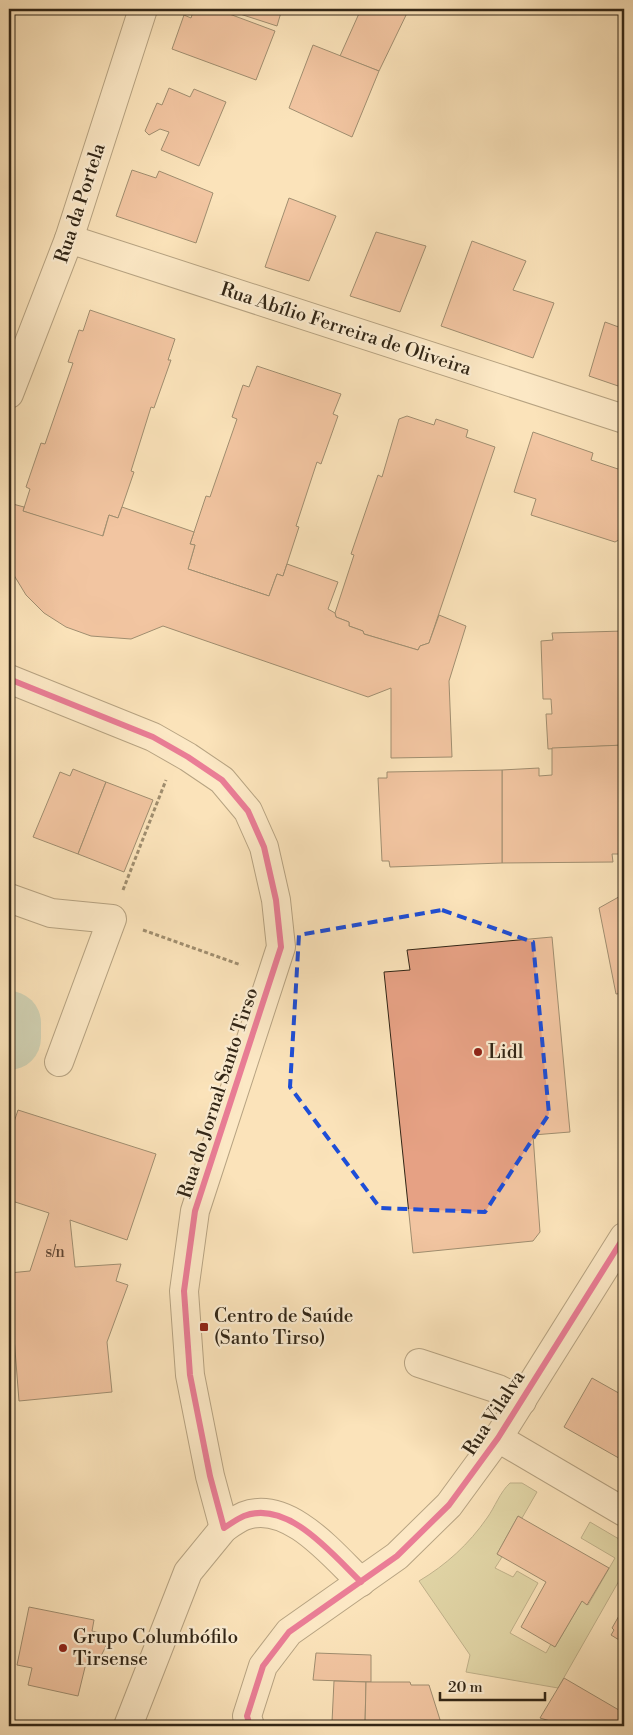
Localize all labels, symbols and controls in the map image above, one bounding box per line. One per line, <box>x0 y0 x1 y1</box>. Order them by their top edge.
street label: Rua da Portela <box>49 140 111 266</box>
street label: Rua Abílio Ferreira de Oliveira <box>217 277 475 381</box>
street label: Rua do Jornal Santo Tirso <box>173 985 263 1201</box>
place label: Lidl <box>488 1040 524 1064</box>
marker: Lidl <box>472 1046 484 1058</box>
house number: s/n <box>45 1242 65 1262</box>
place label: Centro de Saúde (Santo Tirso) <box>214 1304 353 1350</box>
marker: Centro de Saúde (Santo Tirso) <box>198 1321 210 1333</box>
street label: Rua Vilalva <box>458 1366 530 1460</box>
place label: Grupo Columbófilo Tirsense <box>73 1625 238 1671</box>
marker: Grupo Columbófilo Tirsense <box>57 1642 69 1654</box>
scale bar <box>440 1670 546 1702</box>
text: 20 m <box>448 1678 483 1697</box>

